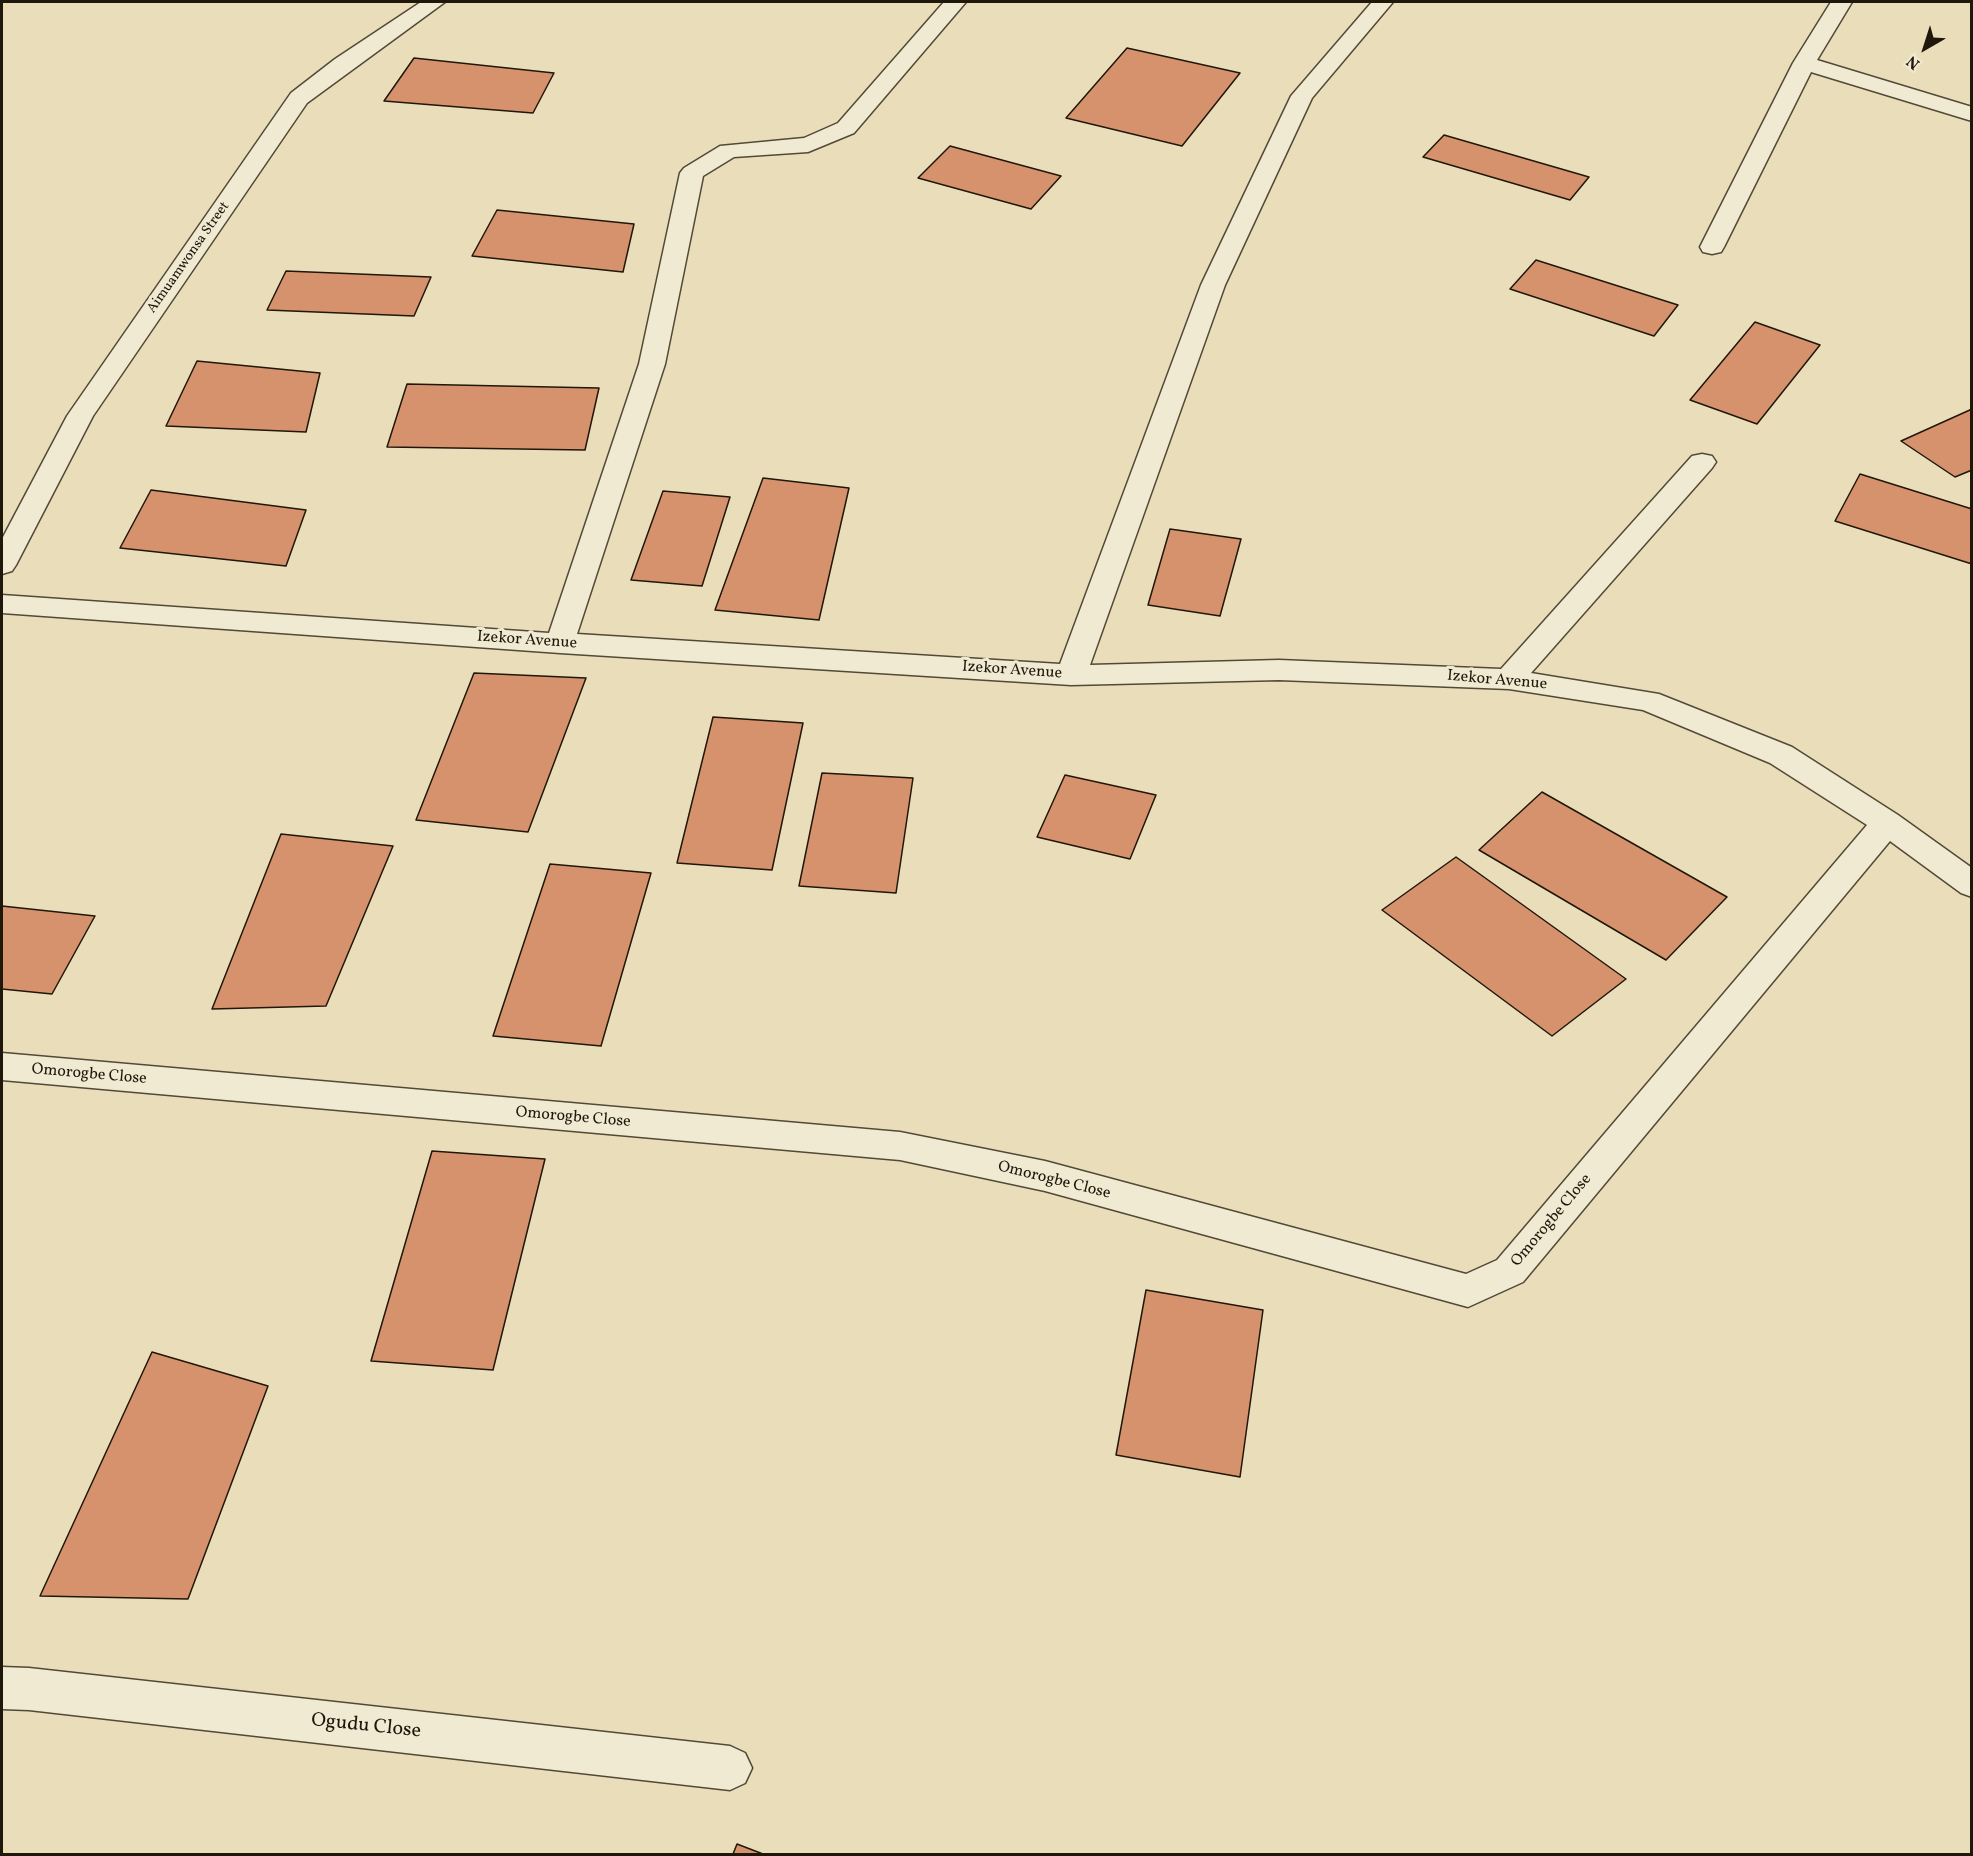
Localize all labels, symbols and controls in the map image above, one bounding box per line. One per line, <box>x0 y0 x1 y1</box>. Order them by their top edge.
north arrow <box>1895 18 1955 78</box>
text: N <box>1902 50 1925 74</box>
street label: Aimuamwonsa Street <box>144 199 234 317</box>
street label: Izekor Avenue <box>476 628 578 654</box>
street label: Izekor Avenue <box>961 658 1063 684</box>
street label: Izekor Avenue <box>1446 667 1548 695</box>
street label: Omorogbe Close <box>31 1060 147 1090</box>
street label: Omorogbe Close <box>515 1103 631 1133</box>
street label: Omorogbe Close <box>996 1158 1112 1204</box>
street label: Omorogbe Close <box>1508 1171 1596 1271</box>
street label: Ogudu Close <box>310 1709 422 1745</box>

